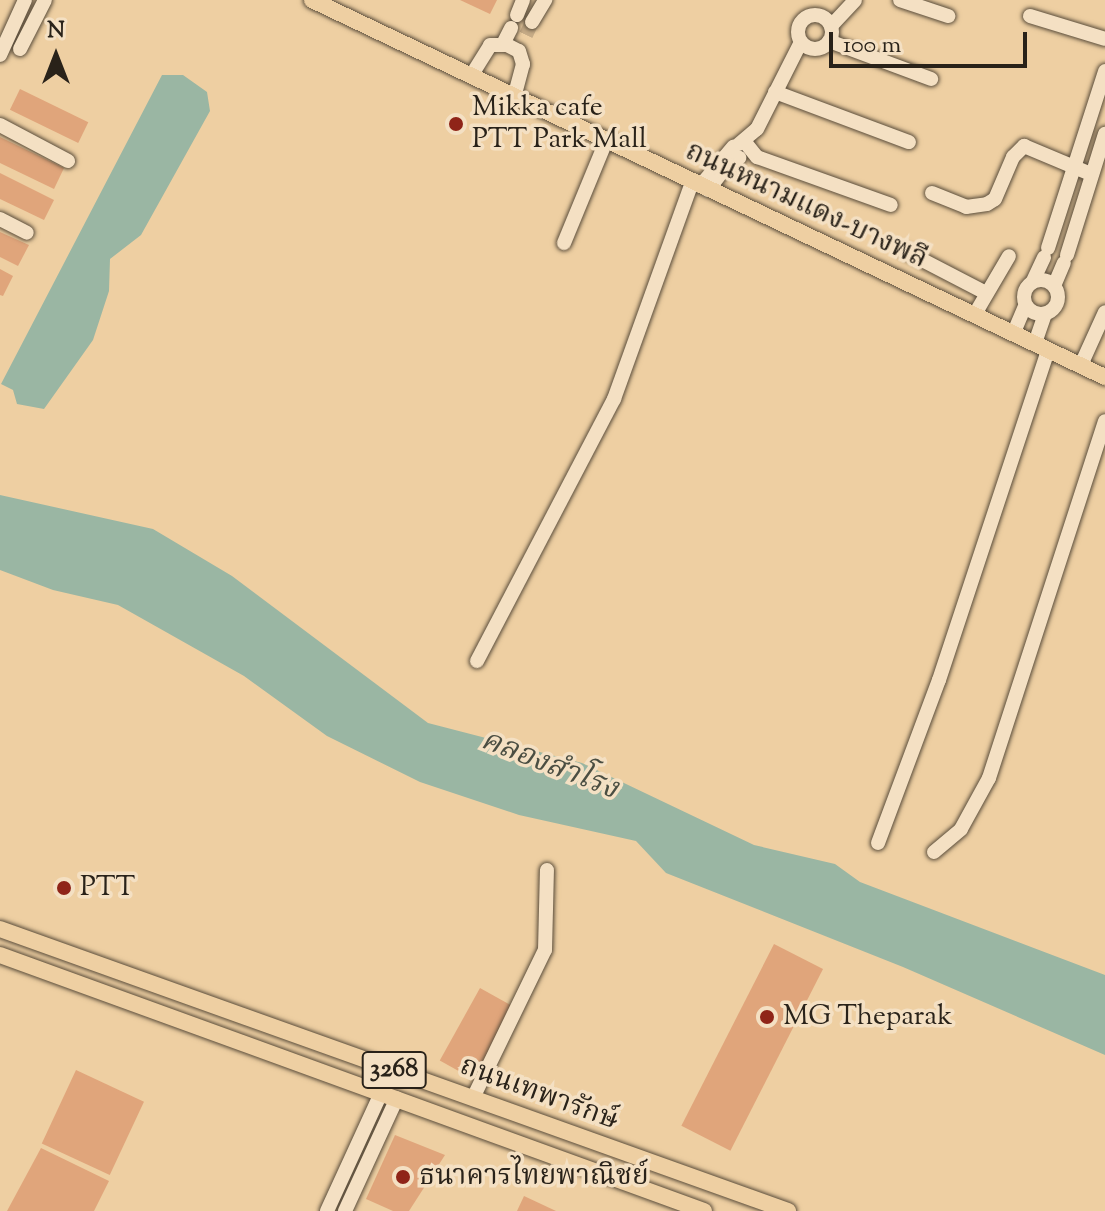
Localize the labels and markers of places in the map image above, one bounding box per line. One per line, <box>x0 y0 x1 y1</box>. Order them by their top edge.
place label: Mikka cafe PTT Park Mall <box>472 91 647 157</box>
marker: Mikka cafe PTT Park Mall <box>447 115 465 133</box>
place label: PTT <box>80 871 135 905</box>
marker: PTT <box>55 879 73 897</box>
place label: MG Theparak <box>783 1000 953 1034</box>
marker: MG Theparak <box>758 1008 776 1026</box>
place label: ธนาคารไทยพาณิชย์ <box>419 1160 649 1194</box>
marker: ธนาคารไทยพาณิชย์ <box>394 1168 412 1186</box>

